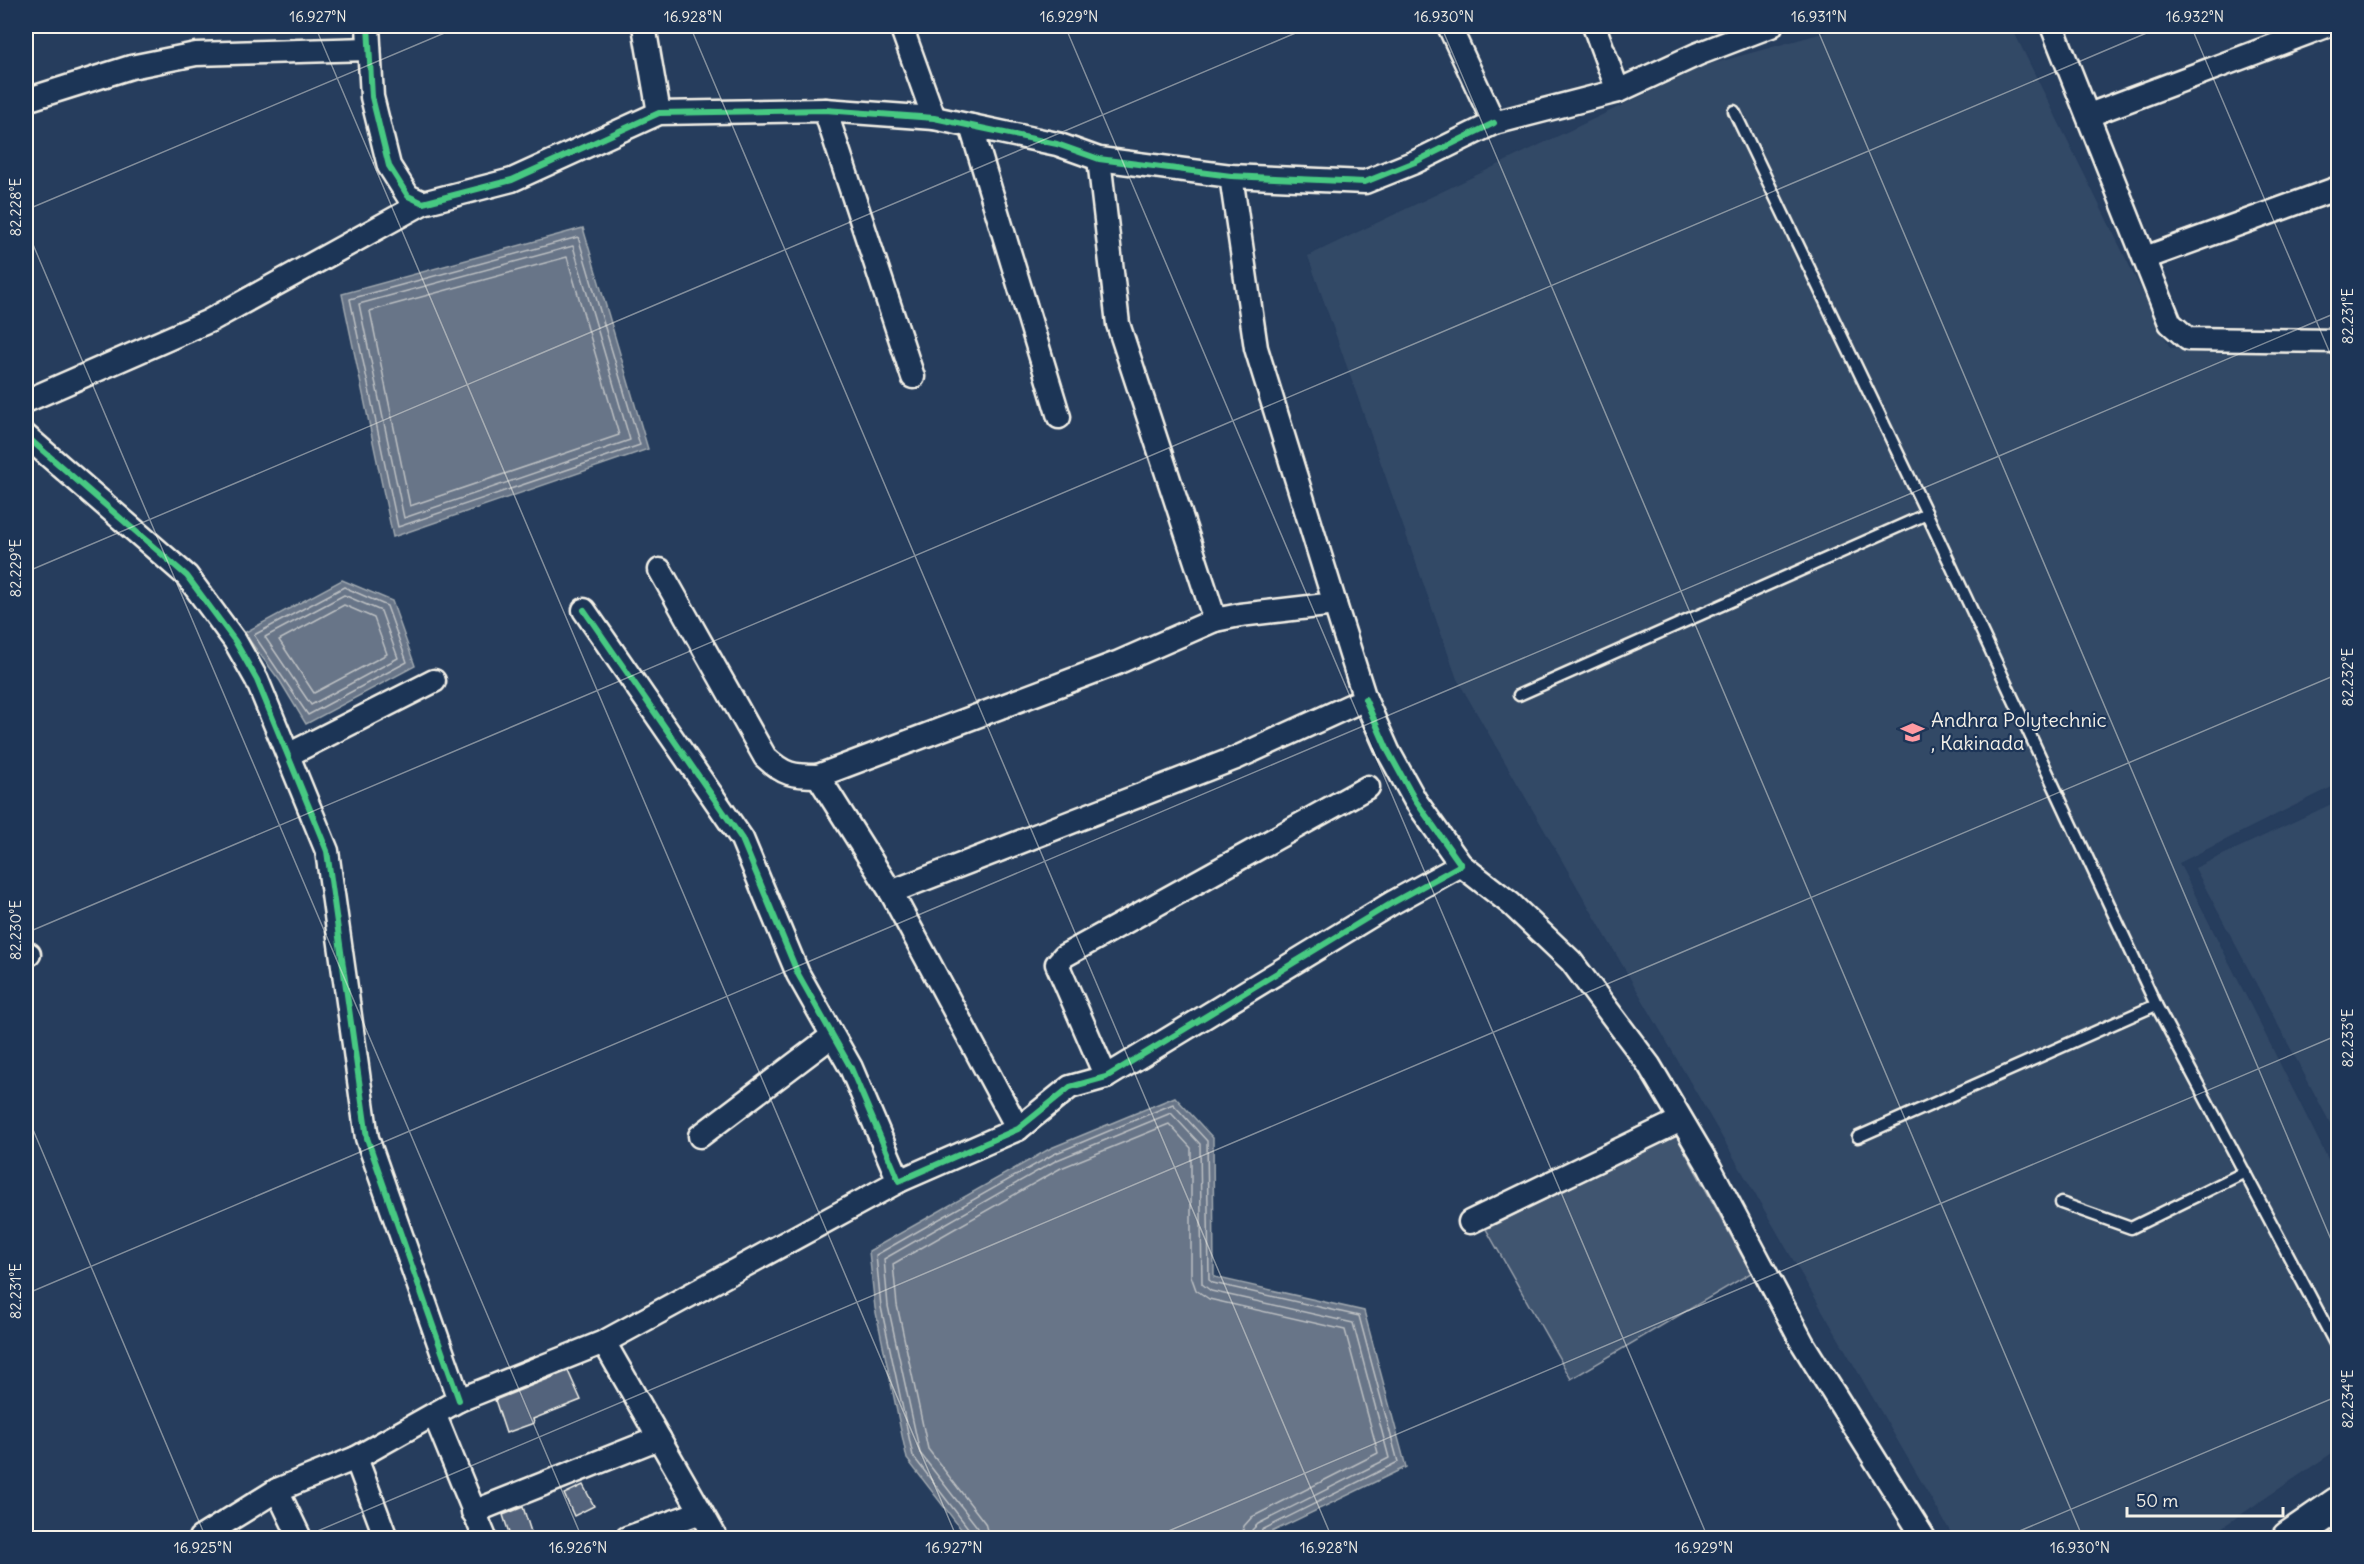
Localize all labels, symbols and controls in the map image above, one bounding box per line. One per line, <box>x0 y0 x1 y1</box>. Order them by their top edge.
text: 16.927°N <box>289 7 347 26</box>
text: 16.928°N <box>664 7 722 26</box>
text: 16.929°N <box>1040 7 1098 26</box>
text: 16.930°N <box>1414 7 1474 26</box>
text: 16.931°N <box>1791 7 1847 26</box>
text: 16.932°N <box>2166 7 2224 26</box>
text: 82.228°E <box>6 177 25 236</box>
text: 82.231°E <box>2338 288 2357 344</box>
text: 82.229°E <box>6 538 25 597</box>
text: 82.232°E <box>2338 647 2357 706</box>
place label: Andhra Polytechnic , Kakinada <box>1931 707 2107 755</box>
school or university icon: Andhra Polytechnic , Kakinada <box>1900 719 1926 745</box>
text: 82.230°E <box>6 900 25 960</box>
text: 82.233°E <box>2338 1008 2357 1068</box>
text: 82.231°E <box>6 1263 25 1319</box>
text: 82.234°E <box>2338 1369 2357 1429</box>
scale bar <box>2127 1480 2283 1518</box>
text: 50 m <box>2136 1489 2178 1512</box>
text: 16.925°N <box>174 1538 232 1557</box>
text: 16.926°N <box>549 1538 607 1557</box>
text: 16.927°N <box>925 1538 983 1557</box>
text: 16.928°N <box>1300 1538 1358 1557</box>
text: 16.929°N <box>1675 1538 1733 1557</box>
text: 16.930°N <box>2050 1538 2110 1557</box>

